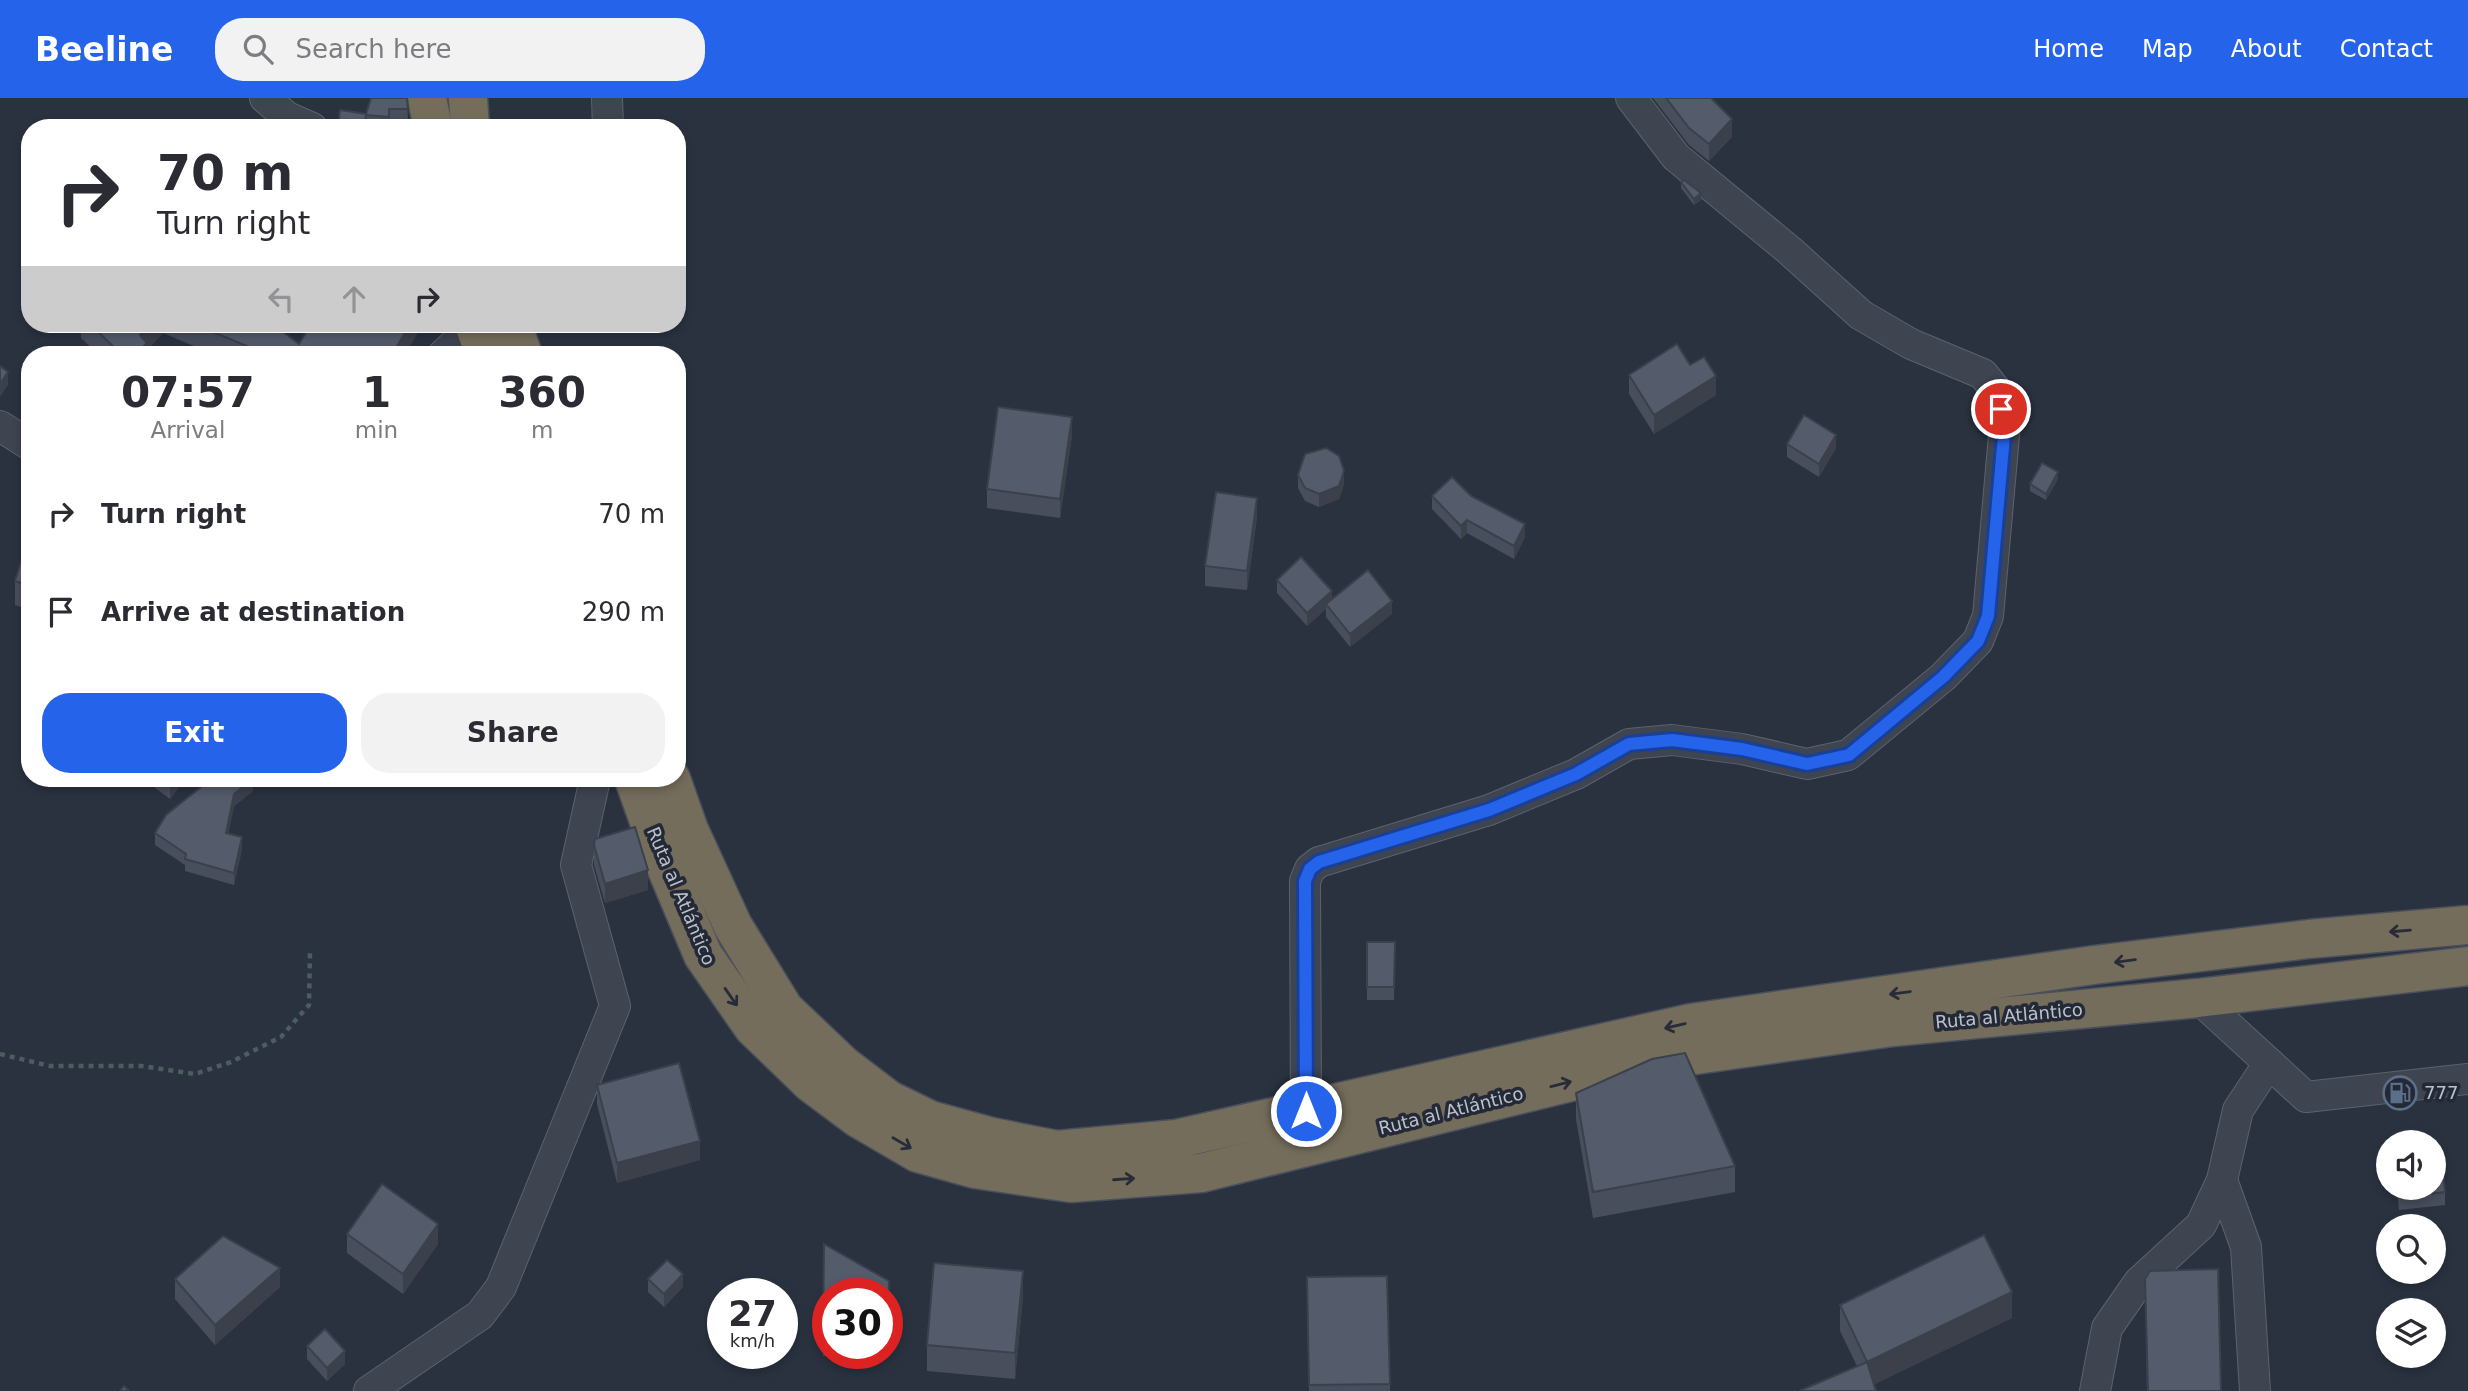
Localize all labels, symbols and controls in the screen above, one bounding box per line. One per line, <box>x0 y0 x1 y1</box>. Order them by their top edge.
search box <box>215 18 705 81</box>
text: Beeline <box>35 30 173 69</box>
icon: search <box>239 30 277 68</box>
text: Search here <box>295 34 452 64</box>
text: Home <box>2033 35 2104 63</box>
text: Map <box>2142 35 2193 63</box>
text: About <box>2231 35 2302 63</box>
text: Contact <box>2340 35 2433 63</box>
text: 70 m <box>157 145 293 202</box>
icon: right <box>42 147 133 238</box>
text: Turn right <box>157 204 310 242</box>
icon: left <box>262 280 300 318</box>
icon: ahead <box>335 280 373 318</box>
icon: right <box>408 280 446 318</box>
text: 07:57 <box>121 368 255 417</box>
text: 1 <box>362 368 391 417</box>
text: 360 <box>498 368 586 417</box>
pin <box>1971 379 2031 439</box>
icon: arrive <box>1982 390 2020 428</box>
text: Arrival <box>151 417 225 443</box>
text: min <box>355 417 398 443</box>
text: m <box>531 417 553 443</box>
icon: right <box>42 495 80 533</box>
text: Turn right <box>101 499 246 529</box>
text: 70 m <box>598 499 665 529</box>
icon: arrive <box>42 593 80 631</box>
text: Arrive at destination <box>101 597 405 627</box>
text: 290 m <box>582 597 665 627</box>
button: Exit <box>42 693 347 773</box>
button: Share <box>361 693 665 773</box>
street label: Ruta al Atlántico <box>643 824 720 968</box>
one-way arrow <box>2389 925 2412 938</box>
one-way arrow <box>2114 955 2137 968</box>
one-way arrow <box>724 986 738 1006</box>
one-way arrow <box>1889 987 1912 1000</box>
street label: Ruta al Atlántico <box>1934 999 2084 1032</box>
one-way arrow <box>1664 1020 1687 1034</box>
position arrow <box>1269 1074 1343 1148</box>
fuel station icon: 777 <box>2381 1074 2419 1112</box>
one-way arrow <box>1549 1077 1572 1091</box>
street label: Ruta al Atlántico <box>1376 1082 1525 1139</box>
place label: 777 <box>2424 1082 2458 1103</box>
map controls <box>2376 1130 2446 1368</box>
button: sound <box>2376 1130 2446 1200</box>
one-way arrow <box>891 1137 912 1150</box>
one-way arrow <box>1112 1172 1134 1185</box>
button: search <box>2376 1214 2446 1284</box>
speed limit sign: 30 <box>812 1278 903 1369</box>
text: 27 <box>728 1294 777 1334</box>
button: layers <box>2376 1298 2446 1368</box>
text: km/h <box>730 1330 775 1351</box>

